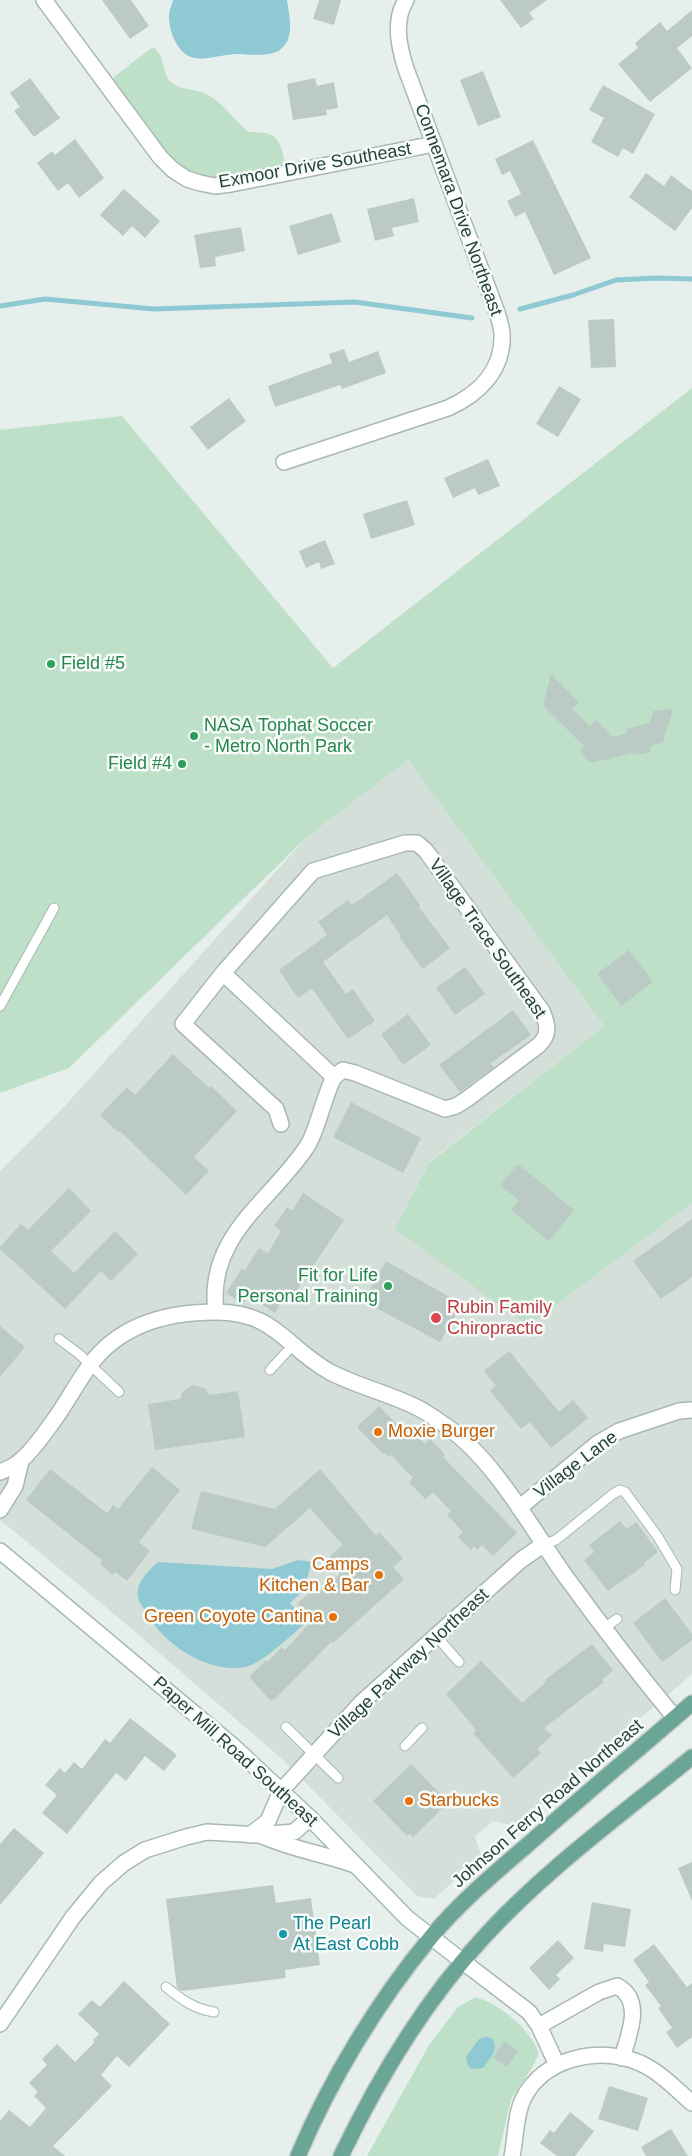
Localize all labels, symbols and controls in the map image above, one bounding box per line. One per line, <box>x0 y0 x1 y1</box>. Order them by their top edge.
street label: Connemara Drive Northeast <box>410 101 506 319</box>
street label: Exmoor Drive Southeast <box>217 138 413 194</box>
place label: Field #5 <box>61 653 125 675</box>
marker: Field #5 <box>45 658 57 670</box>
place label: NASA Tophat Soccer - Metro North Park <box>204 715 373 758</box>
marker: NASA Tophat Soccer - Metro North Park <box>188 730 200 742</box>
place label: Field #4 <box>108 753 172 775</box>
marker: Field #4 <box>176 758 188 770</box>
street label: Village Trace Southeast <box>424 855 550 1023</box>
place label: Fit for Life Personal Training <box>238 1265 378 1308</box>
marker: Fit for Life Personal Training <box>382 1280 394 1292</box>
place label: Rubin Family Chiropractic <box>447 1297 552 1340</box>
marker: Rubin Family Chiropractic <box>429 1311 443 1325</box>
place label: Moxie Burger <box>388 1421 495 1443</box>
marker: Moxie Burger <box>372 1426 384 1438</box>
street label: Village Lane <box>530 1427 622 1503</box>
place label: Camps Kitchen & Bar <box>259 1554 369 1596</box>
marker: Camps Kitchen & Bar <box>373 1569 385 1581</box>
street label: Village Parkway Northeast <box>325 1584 493 1744</box>
place label: Green Coyote Cantina <box>144 1606 323 1628</box>
marker: Green Coyote Cantina <box>327 1611 339 1623</box>
street label: Paper Mill Road Southeast <box>148 1672 322 1832</box>
street label: Johnson Ferry Road Northeast <box>448 1715 648 1893</box>
place label: Starbucks <box>419 1790 499 1812</box>
marker: Starbucks <box>403 1795 415 1807</box>
place label: The Pearl At East Cobb <box>293 1913 399 1956</box>
marker: The Pearl At East Cobb <box>277 1928 289 1940</box>

